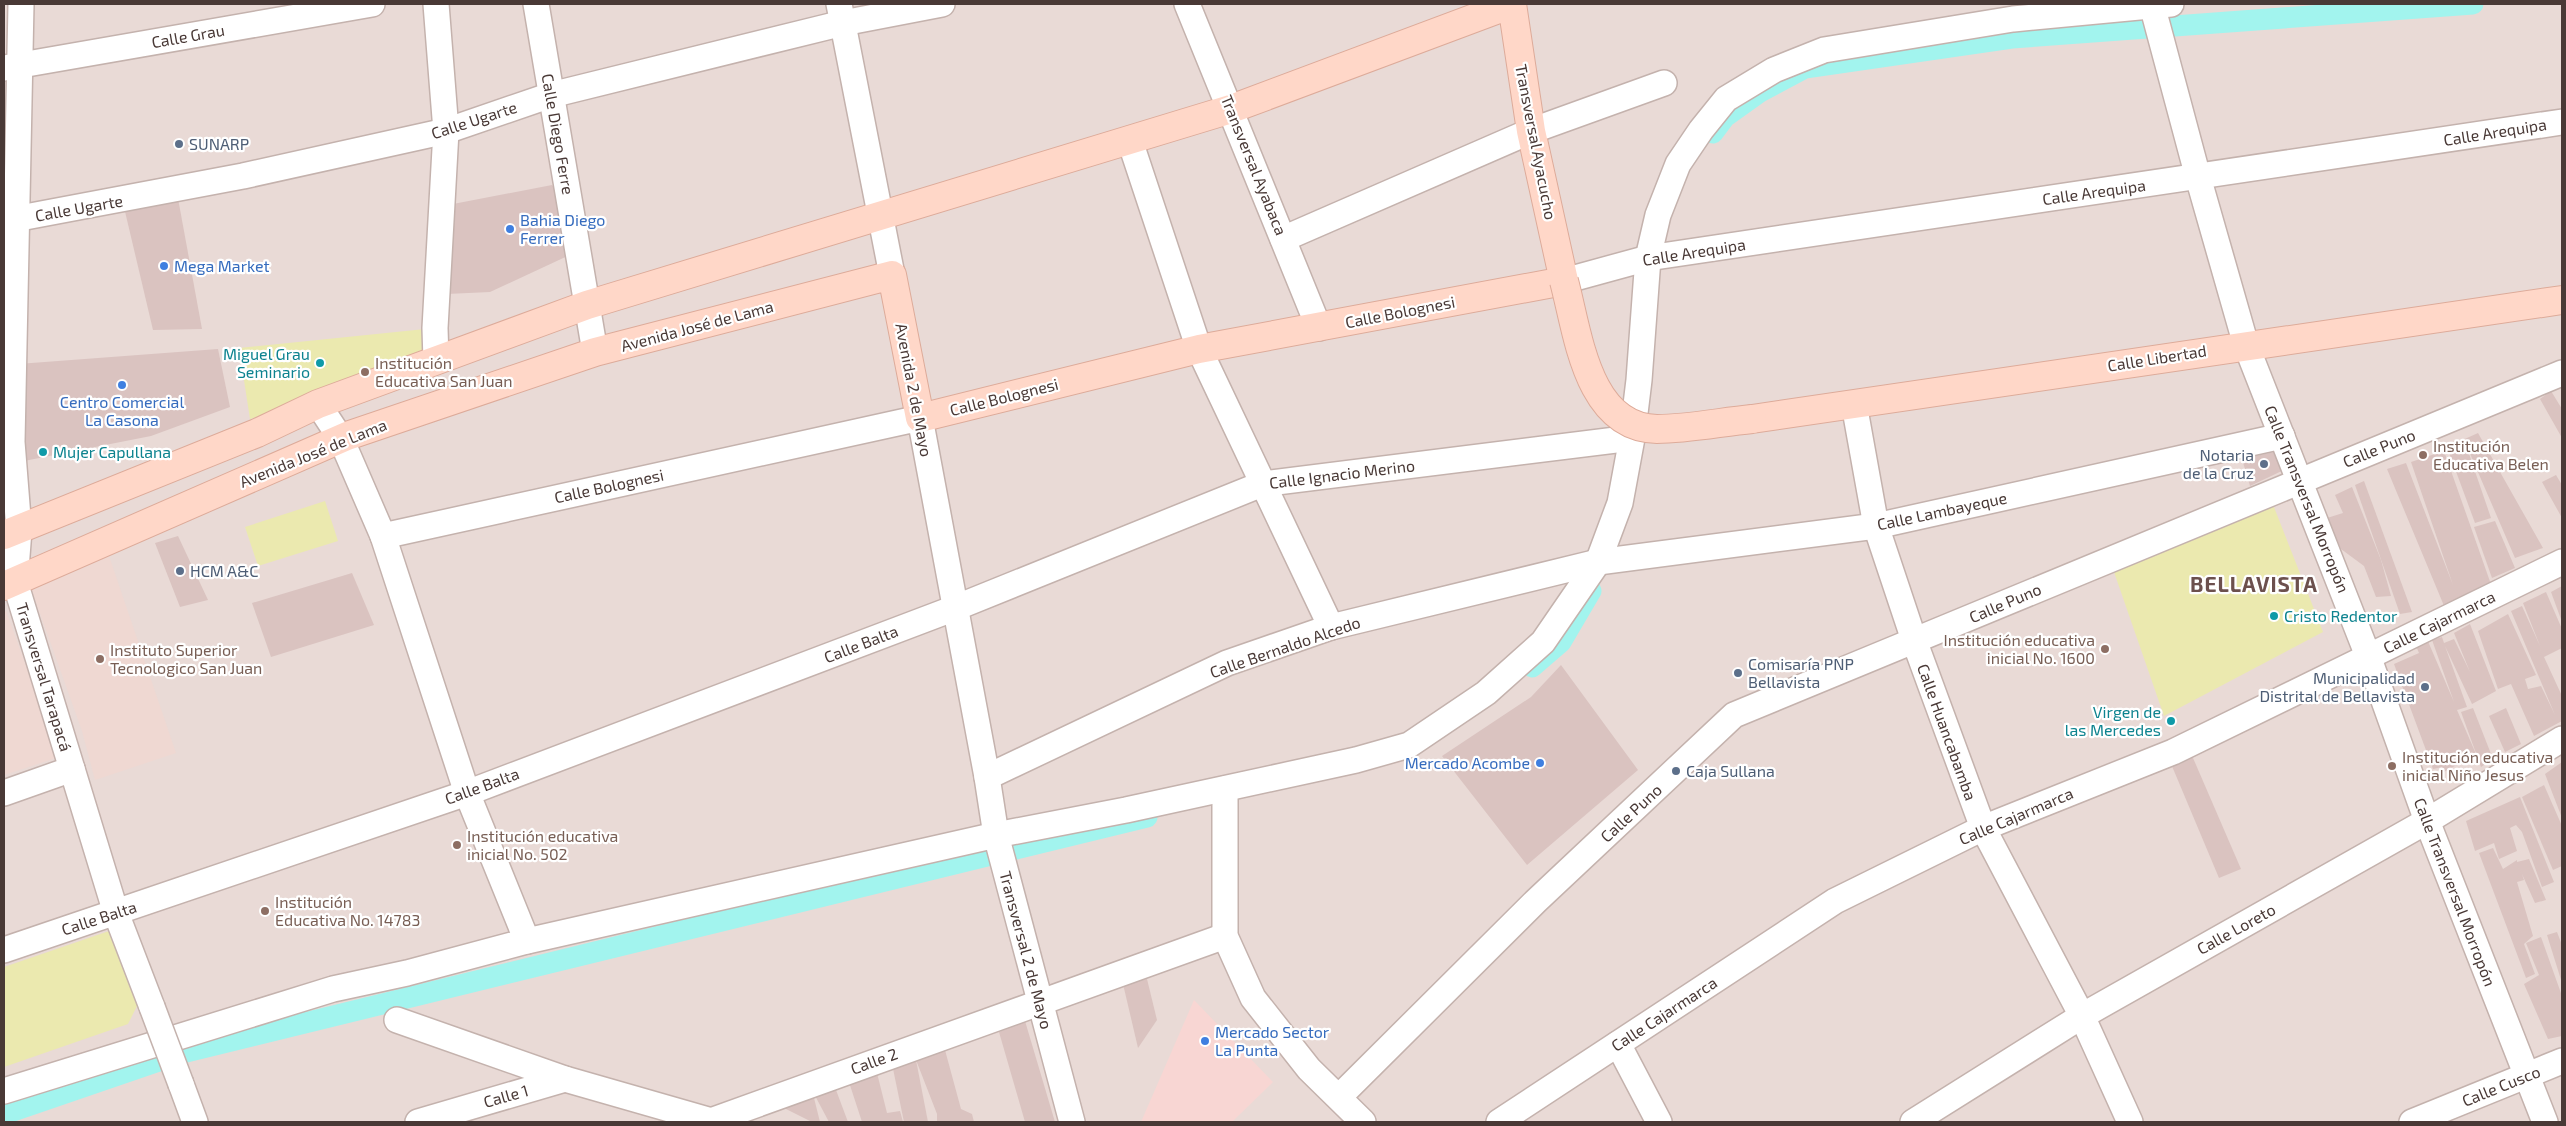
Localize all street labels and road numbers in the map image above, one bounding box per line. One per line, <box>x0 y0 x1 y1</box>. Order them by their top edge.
street label: Calle Grau <box>150 20 226 51</box>
street label: Transversal Ayacucho <box>1512 62 1561 221</box>
street label: Calle Diego Ferre <box>539 72 578 196</box>
street label: Transversal Ayabaca <box>1218 92 1291 238</box>
street label: Calle Ugarte <box>429 97 519 142</box>
street label: Calle Arequipa <box>2442 114 2548 149</box>
street label: Calle Arequipa <box>2041 175 2147 208</box>
street label: Calle Ugarte <box>34 190 124 225</box>
street label: Calle Arequipa <box>1641 234 1747 269</box>
street label: Calle Bolognesi <box>1343 292 1456 331</box>
street label: Avenida José de Lama <box>619 296 775 355</box>
street label: Avenida 2 de Mayo <box>892 322 937 458</box>
street label: Calle Libertad <box>2106 340 2208 375</box>
street label: Calle Bolognesi <box>948 374 1060 419</box>
street label: Calle Transversal Morropón <box>2261 402 2354 595</box>
street label: Avenida José de Lama <box>236 414 389 491</box>
street label: Calle Puno <box>2340 424 2418 471</box>
street label: Calle Ignacio Merino <box>1268 455 1416 492</box>
street label: Calle Bolognesi <box>552 465 665 506</box>
street label: Calle Lambayeque <box>1875 487 2009 534</box>
street label: Calle Puno <box>1966 579 2044 626</box>
street label: Calle Cajarmarca <box>2380 586 2498 658</box>
street label: Transversal Tarapacá <box>13 600 76 754</box>
street label: Calle Bernaldo Alcedo <box>1207 612 1363 681</box>
street label: Calle Balta <box>821 621 901 666</box>
street label: Calle Huancabamba <box>1914 661 1981 803</box>
street label: Calle Balta <box>442 763 522 808</box>
street label: Calle Puno <box>1596 780 1665 846</box>
street label: Calle Cajarmarca <box>1956 783 2076 849</box>
street label: Calle Transversal Morropón <box>2411 795 2500 989</box>
street label: Transversal 2 de Mayo <box>996 869 1057 1031</box>
street label: Calle Balta <box>59 896 139 939</box>
street label: Calle Loreto <box>2193 899 2278 958</box>
street label: Calle Cajarmarca <box>1607 972 1721 1056</box>
street label: Calle 2 <box>848 1043 900 1078</box>
street label: Calle Cusco <box>2459 1061 2543 1110</box>
street label: Calle 1 <box>481 1080 531 1111</box>

